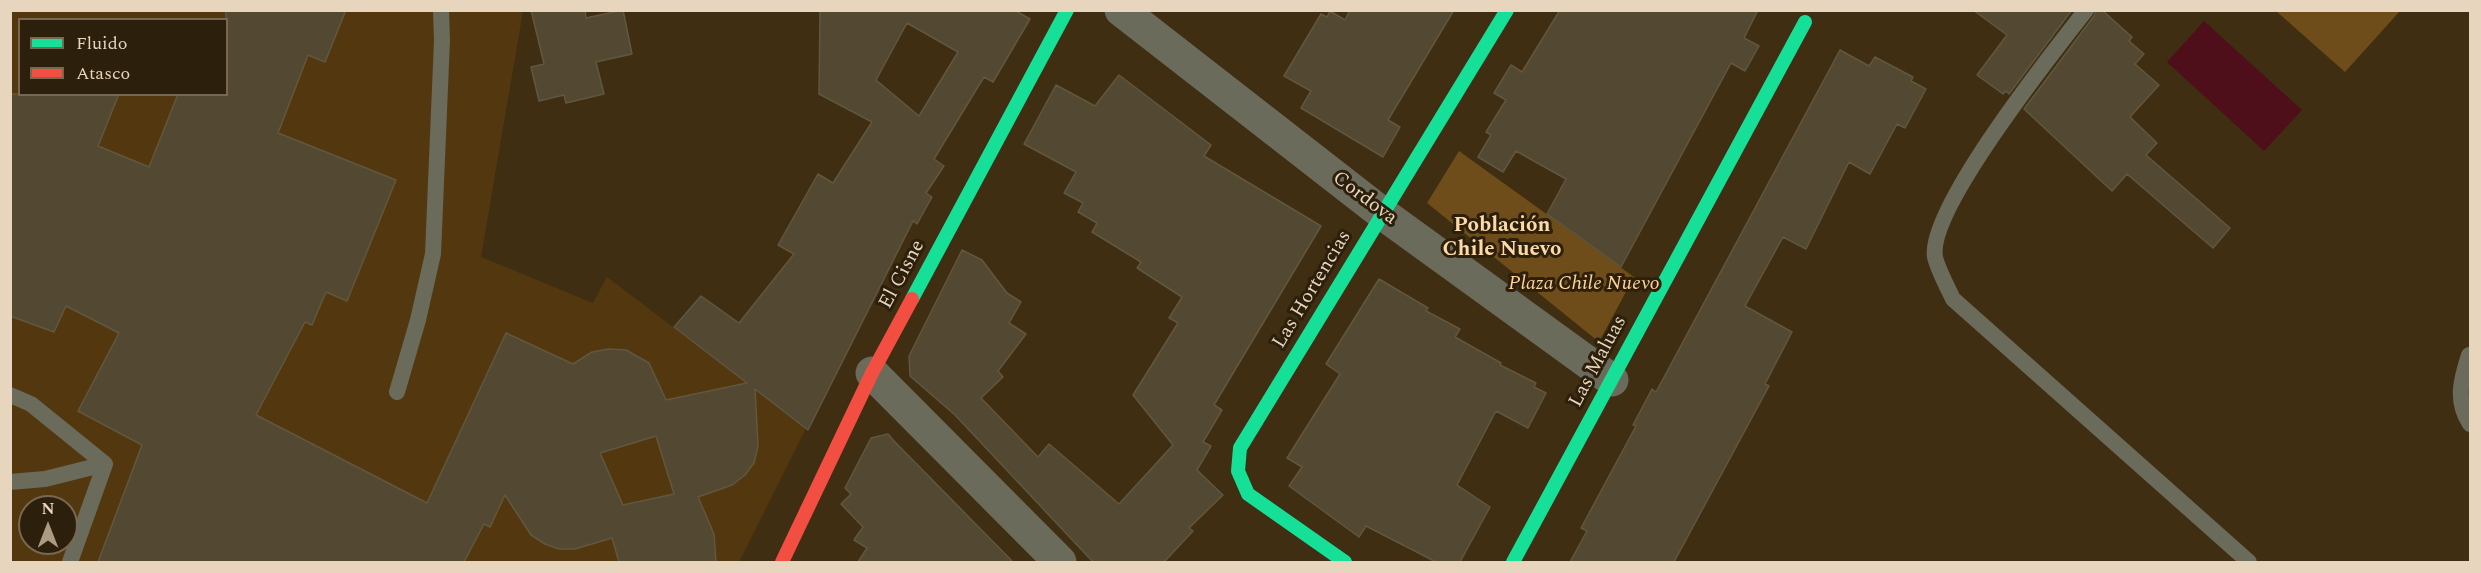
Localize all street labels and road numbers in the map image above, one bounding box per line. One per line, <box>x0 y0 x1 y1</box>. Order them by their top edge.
street label: Cordova <box>1327 167 1401 231</box>
street label: Las Hortencias <box>1268 227 1358 353</box>
street label: El Cisne <box>875 236 931 314</box>
street label: Las Maluas <box>1565 312 1633 412</box>

